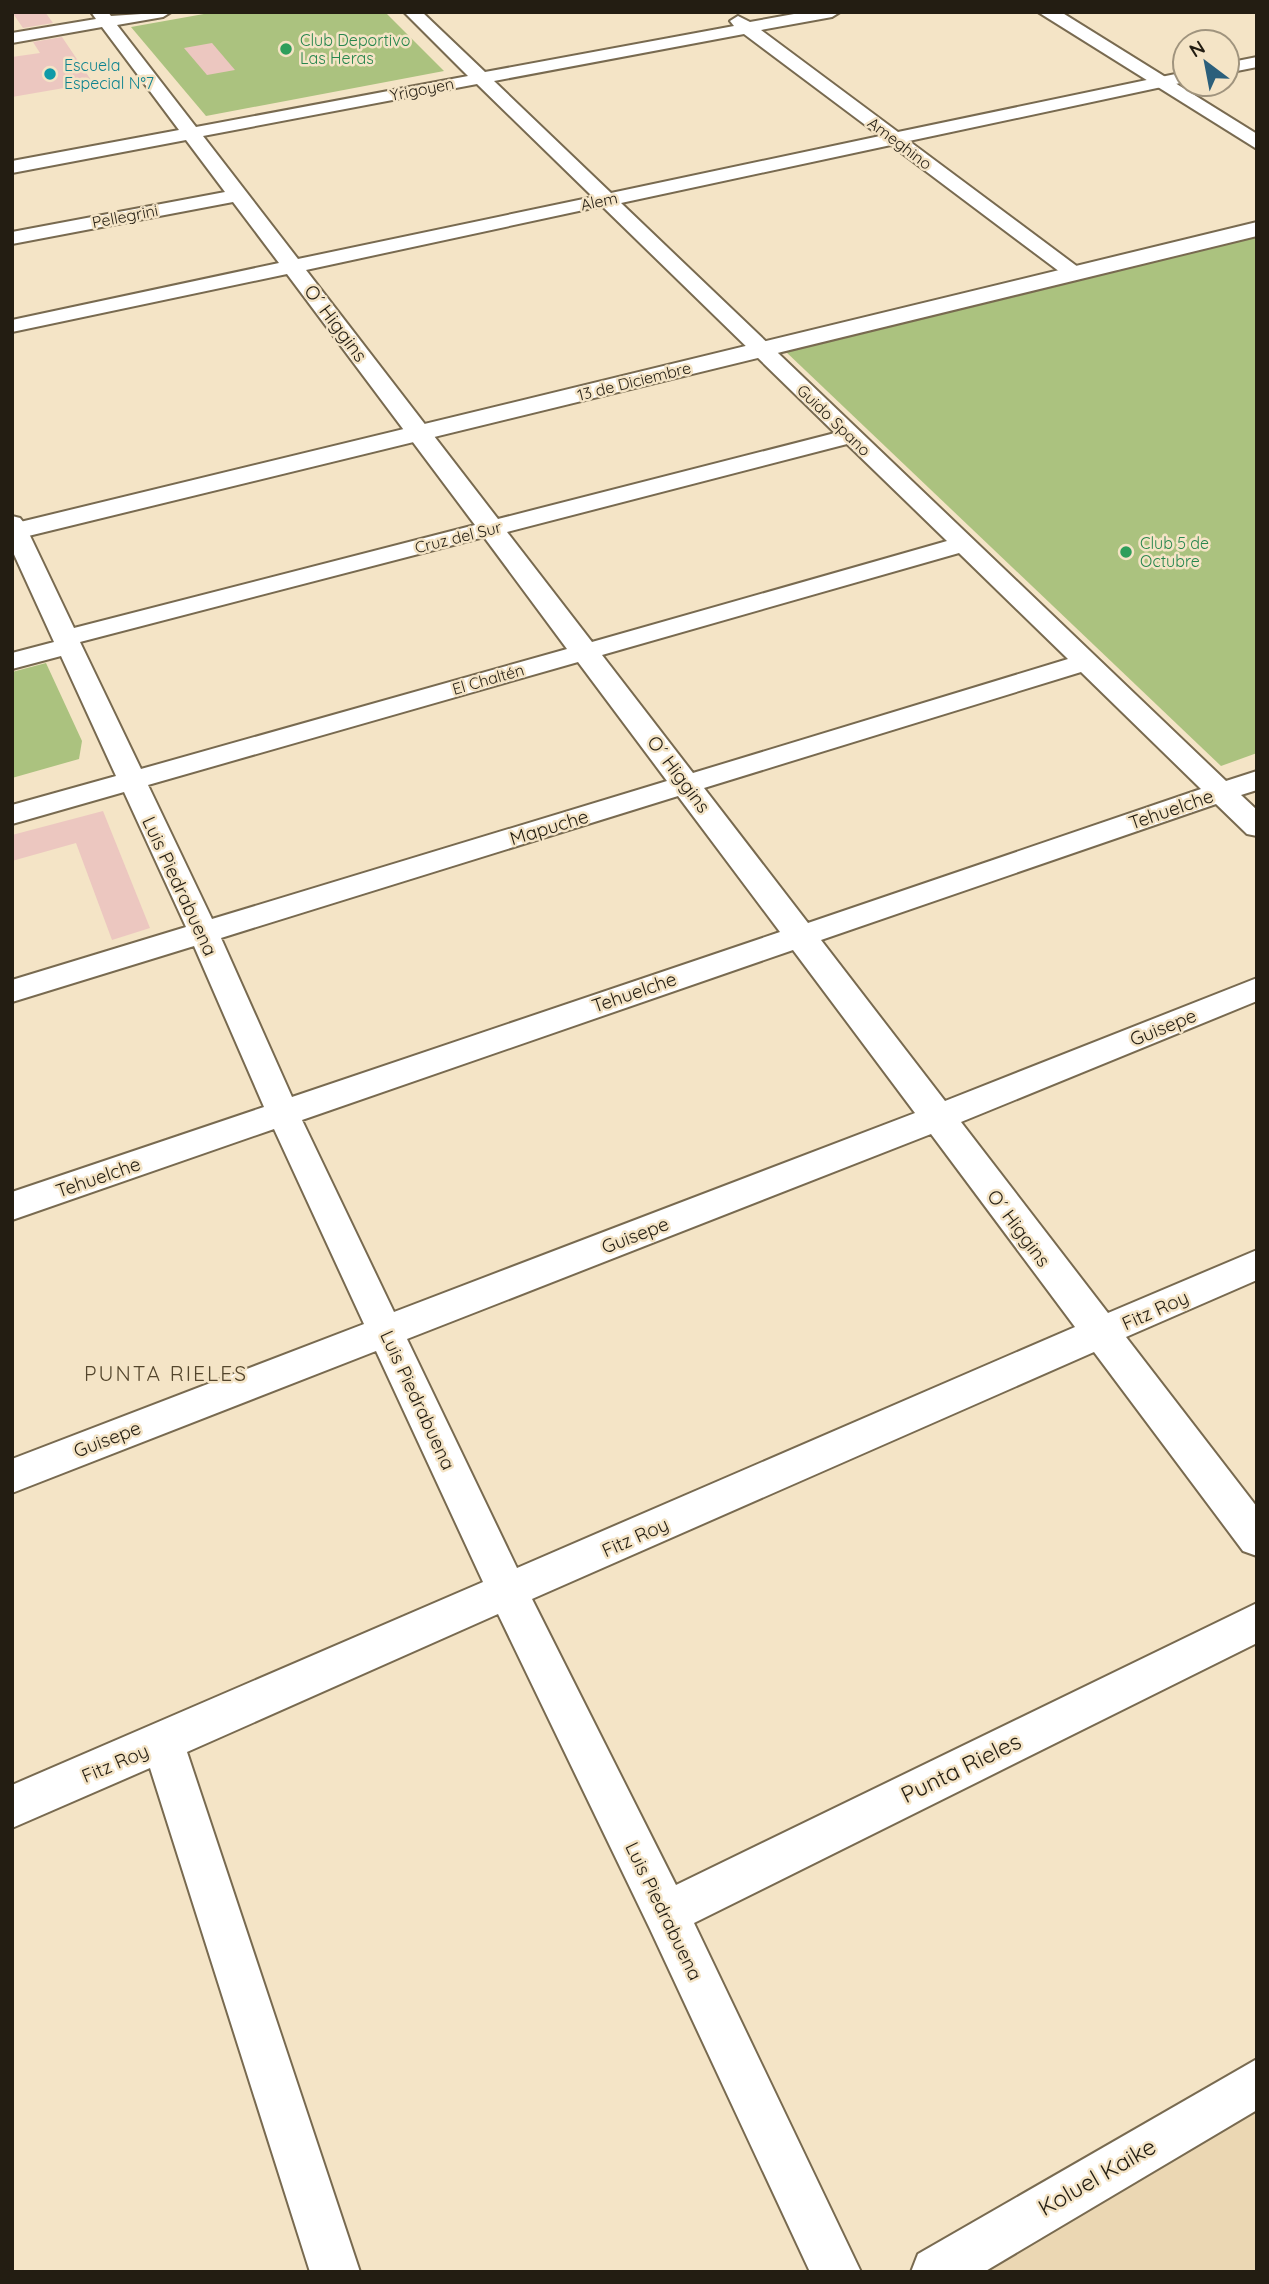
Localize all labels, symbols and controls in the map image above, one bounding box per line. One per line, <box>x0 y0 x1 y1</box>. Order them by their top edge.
north arrow <box>1171 28 1241 98</box>
place label: Club Deportivo Las Heras <box>300 30 410 68</box>
text: N <box>1185 35 1209 62</box>
marker: Club Deportivo Las Heras <box>278 41 294 57</box>
place label: Escuela Especial N°7 <box>64 55 154 93</box>
marker: Escuela Especial N°7 <box>42 66 58 82</box>
street label: Yrigoyen <box>388 73 456 105</box>
street label: Ameghino <box>864 112 936 174</box>
street label: Alem <box>579 187 619 215</box>
street label: Pellegrini <box>90 200 160 232</box>
street label: O´ Higgins <box>299 280 373 366</box>
street label: 13 de Diciembre <box>575 357 693 405</box>
street label: Guido Spano <box>793 380 875 460</box>
street label: Cruz del Sur <box>413 517 503 557</box>
place label: Club 5 de Octubre <box>1140 533 1209 571</box>
marker: Club 5 de Octubre <box>1118 544 1134 560</box>
street label: El Chaltén <box>450 659 526 699</box>
street label: O´ Higgins <box>642 731 716 817</box>
street label: Tehuelche <box>1126 783 1216 835</box>
street label: Mapuche <box>507 804 591 850</box>
street label: Luis Piedrabuena <box>137 813 223 959</box>
street label: Tehuelche <box>589 966 679 1018</box>
street label: Guisepe <box>1126 1003 1200 1051</box>
street label: Tehuelche <box>53 1151 143 1203</box>
street label: O´ Higgins <box>982 1185 1056 1271</box>
street label: Guisepe <box>598 1211 672 1259</box>
street label: Fitz Roy <box>1118 1285 1192 1335</box>
street label: Luis Piedrabuena <box>375 1327 461 1473</box>
district label: PUNTA RIELES <box>84 1360 248 1386</box>
street label: Guisepe <box>70 1415 144 1463</box>
street label: Fitz Roy <box>598 1512 672 1562</box>
street label: Punta Rieles <box>896 1726 1026 1809</box>
street label: Fitz Roy <box>78 1738 152 1788</box>
street label: Luis Piedrabuena <box>620 1838 708 1984</box>
street label: Koluel Kaike <box>1033 2131 1161 2222</box>

